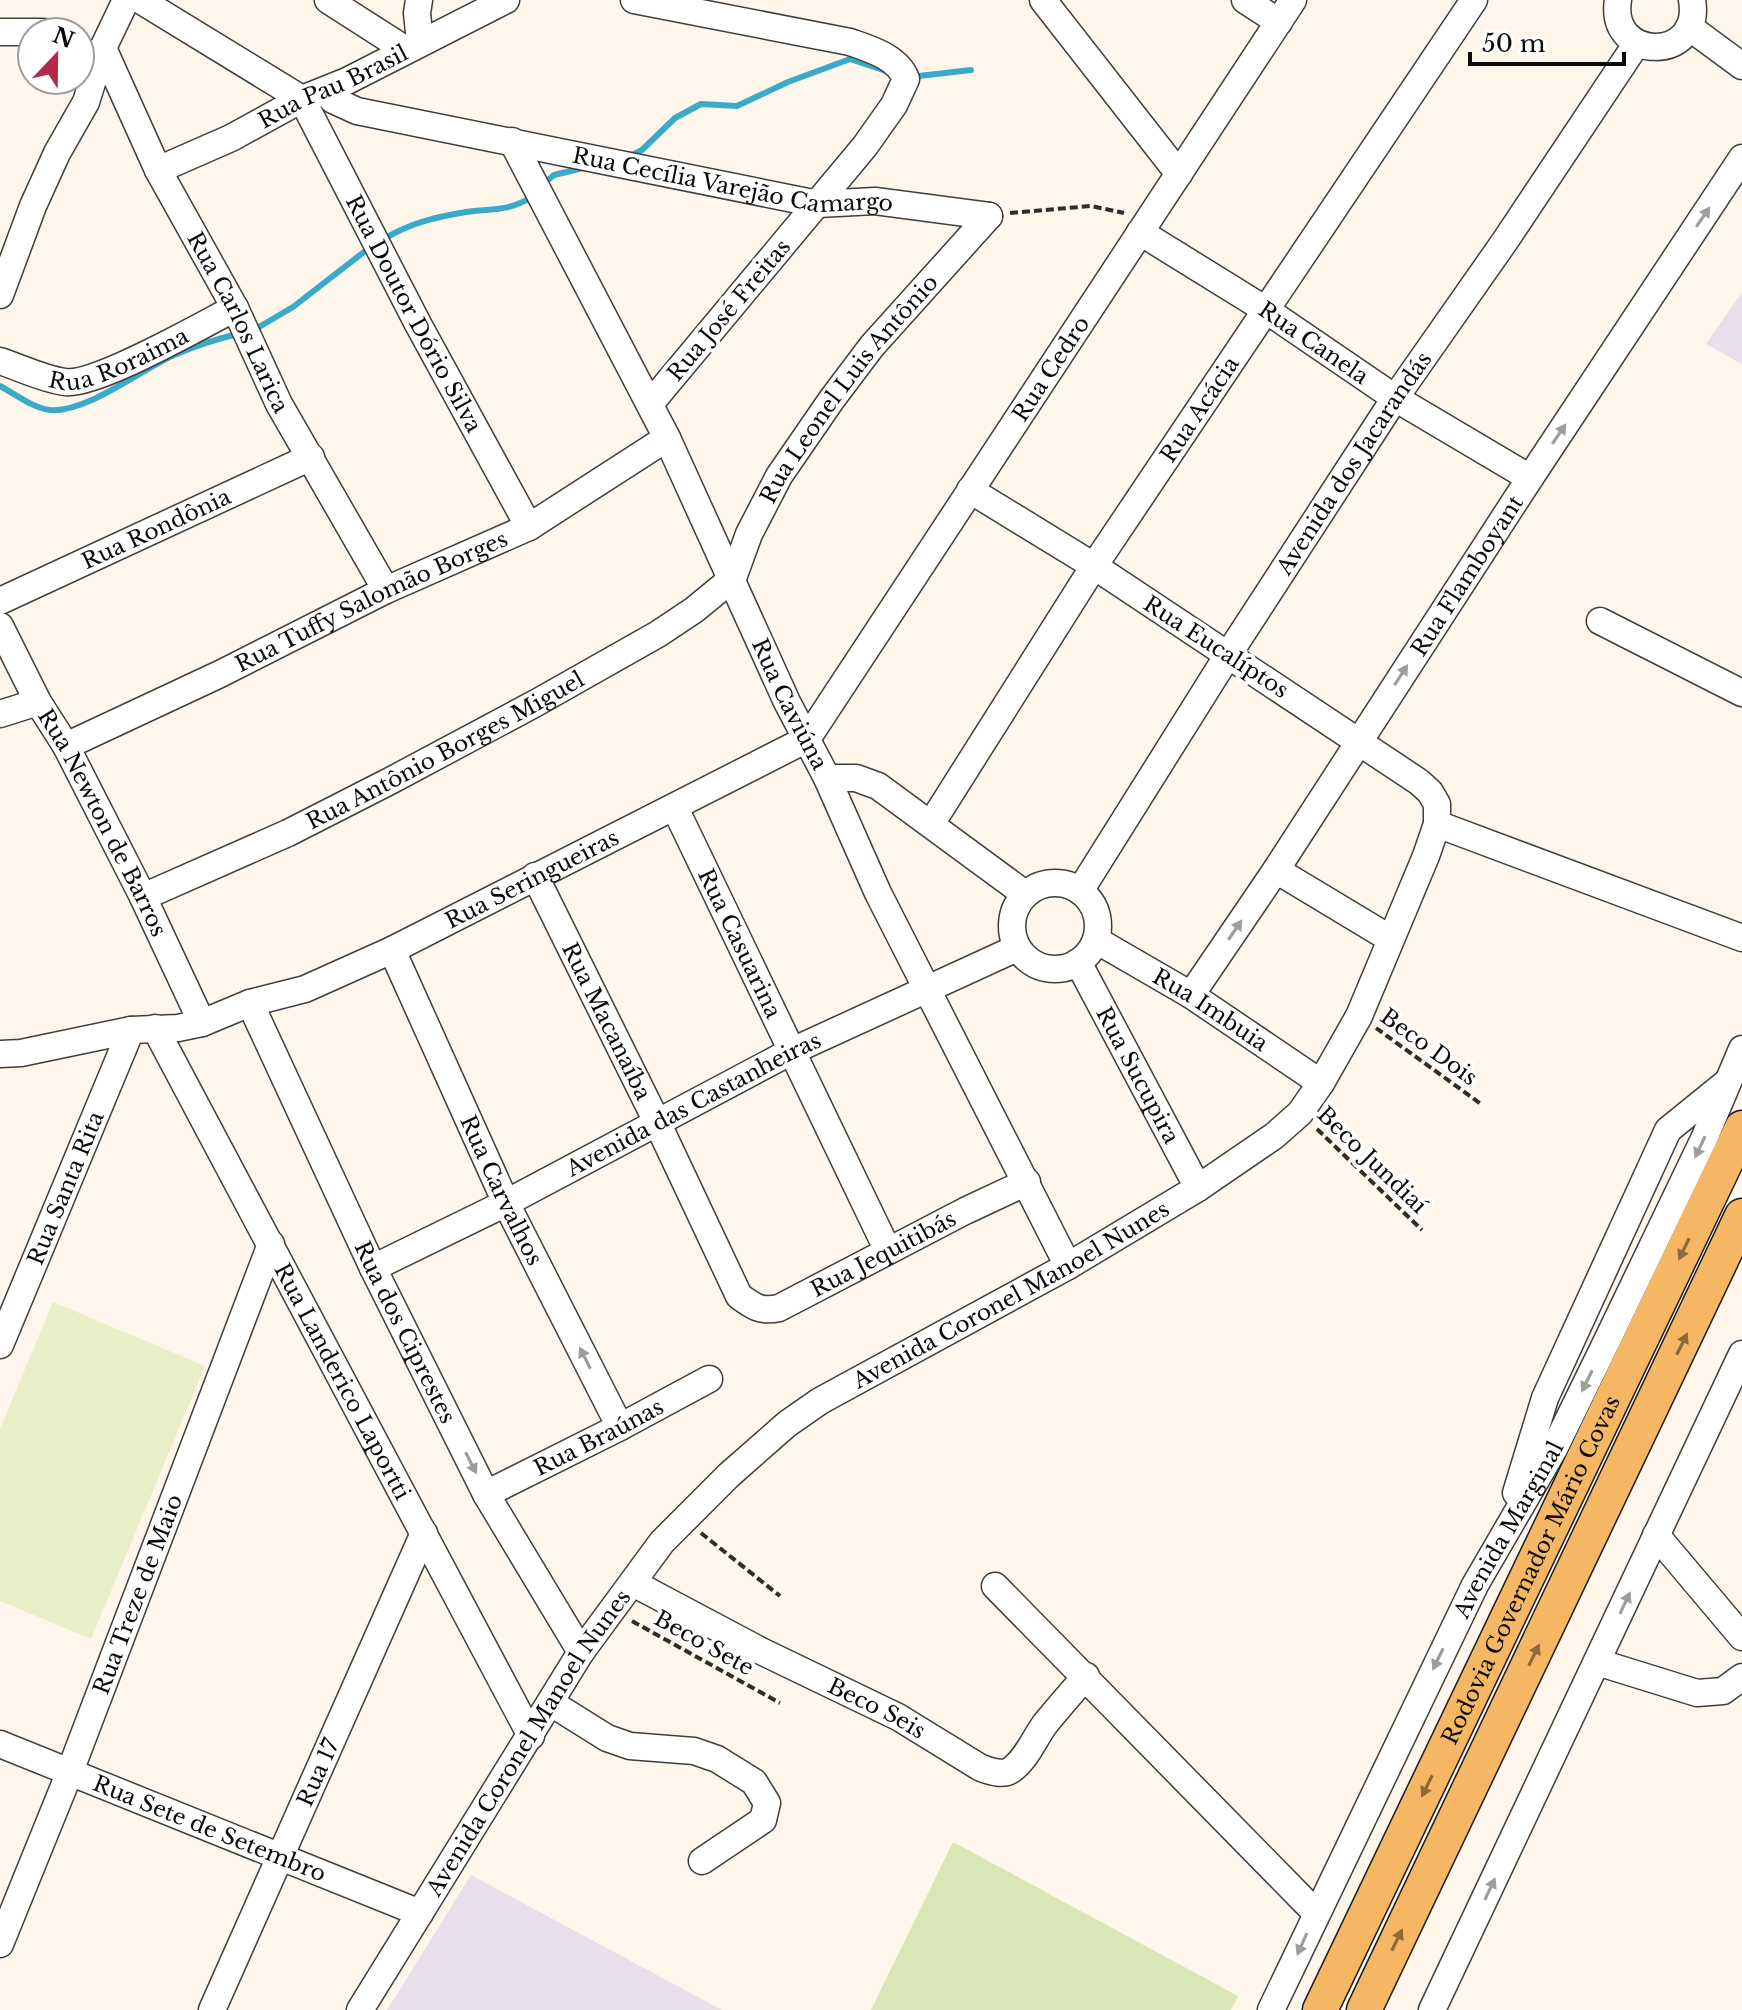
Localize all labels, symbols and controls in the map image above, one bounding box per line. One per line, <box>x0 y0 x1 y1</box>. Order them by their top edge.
north arrow <box>16 16 96 96</box>
scale bar <box>1470 16 1624 66</box>
text: N <box>49 22 78 54</box>
text: 50 m <box>1482 29 1546 58</box>
street label: Rua Pau Brasil <box>253 39 412 134</box>
street label: Rua Cecília Varejão Camargo <box>570 141 895 218</box>
street label: Rua Doutor Dório Silva <box>340 190 488 438</box>
one-way arrow <box>1695 206 1709 228</box>
street label: Rua Carlos Larica <box>182 227 295 418</box>
street label: Rua José Freitas <box>662 233 796 387</box>
street label: Rua Leonel Luis Antônio <box>754 269 943 508</box>
street label: Rua Canela <box>1254 296 1375 390</box>
street label: Rua Cedro <box>1006 311 1095 426</box>
street label: Rua Roraima <box>46 322 194 396</box>
street label: Avenida dos Jacarandás <box>1270 346 1437 581</box>
street label: Rua Acácia <box>1154 351 1245 467</box>
one-way arrow <box>1551 423 1566 444</box>
street label: Rua Rondônia <box>77 482 236 575</box>
street label: Rua Flamboyant <box>1405 490 1529 661</box>
street label: Rua Tuffy Salomão Borges <box>231 525 512 678</box>
street label: Rua Eucalíptos <box>1138 590 1294 704</box>
street label: Rua Caviúna <box>746 634 834 775</box>
one-way arrow <box>1393 664 1408 685</box>
street label: Rua Antônio Borges Miguel <box>302 665 589 835</box>
street label: Rua Newton de Barros <box>32 704 173 941</box>
street label: Rua Seringueiras <box>441 824 623 934</box>
street label: Rua Casuarina <box>693 864 788 1023</box>
one-way arrow <box>1227 919 1242 941</box>
street label: Rua Macanaíba <box>557 938 658 1105</box>
street label: Rua Imbuia <box>1148 962 1274 1057</box>
street label: Rua Sucupira <box>1091 1002 1186 1149</box>
street label: Beco Dois <box>1375 1003 1483 1091</box>
street label: Avenida das Castanheiras <box>561 1026 825 1183</box>
street label: Beco Jundiaí <box>1312 1101 1433 1219</box>
street label: Rua Santa Rita <box>21 1106 110 1269</box>
street label: Rua Carvalhos <box>455 1111 549 1270</box>
one-way arrow <box>1693 1135 1707 1158</box>
street label: Avenida Coronel Manoel Nunes <box>847 1195 1174 1395</box>
street label: Rua Jequitibás <box>806 1205 960 1303</box>
street label: Rua dos Ciprestes <box>349 1237 462 1428</box>
one-way arrow <box>1677 1237 1691 1261</box>
street label: Rua Landerico Laportti <box>269 1258 417 1505</box>
one-way arrow <box>1675 1333 1689 1356</box>
one-way arrow <box>578 1346 591 1369</box>
one-way arrow <box>1581 1370 1594 1393</box>
street label: Rodovia Governador Mário Covas <box>1436 1391 1626 1749</box>
street label: Rua Braúnas <box>529 1393 668 1481</box>
street label: Avenida Marginal <box>1447 1437 1569 1623</box>
one-way arrow <box>464 1451 477 1474</box>
street label: Rua Treze de Maio <box>87 1490 188 1698</box>
street label: Avenida Coronel Manoel Nunes <box>420 1584 636 1902</box>
one-way arrow <box>1618 1591 1631 1615</box>
street label: Beco Sete <box>649 1605 759 1681</box>
one-way arrow <box>1527 1643 1541 1666</box>
one-way arrow <box>1432 1648 1445 1671</box>
street label: Beco Seis <box>824 1672 931 1744</box>
street label: Rua 17 <box>291 1734 345 1810</box>
street label: Rua Sete de Setembro <box>89 1769 330 1887</box>
one-way arrow <box>1420 1775 1434 1798</box>
one-way arrow <box>1483 1877 1497 1901</box>
one-way arrow <box>1390 1928 1404 1951</box>
one-way arrow <box>1295 1933 1309 1956</box>

